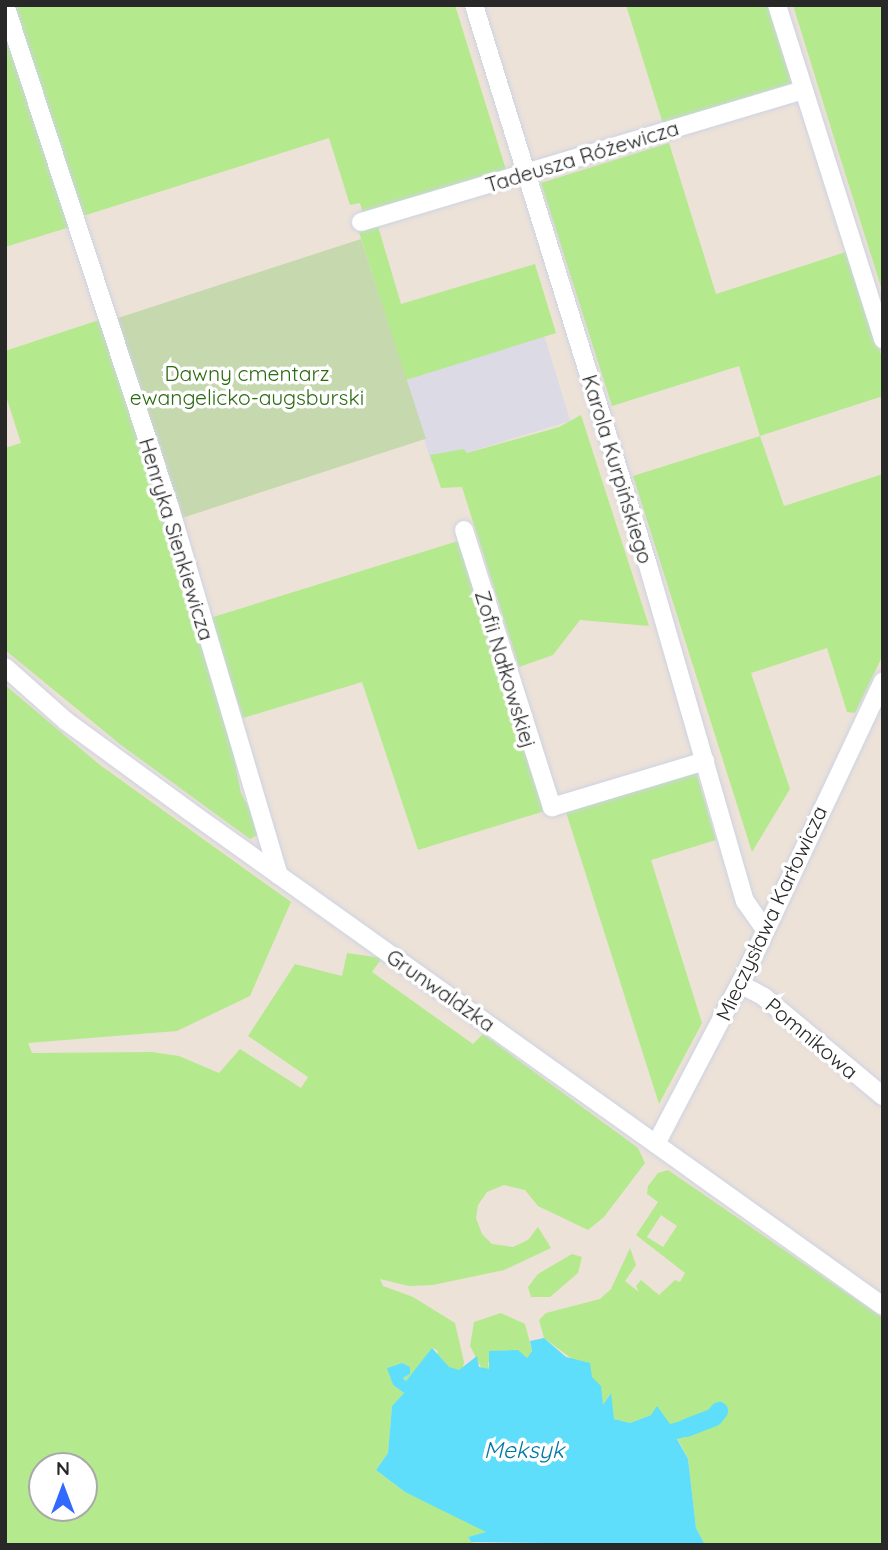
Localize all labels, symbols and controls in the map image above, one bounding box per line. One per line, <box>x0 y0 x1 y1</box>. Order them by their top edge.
street label: Tadeusza Różewicza <box>482 115 682 197</box>
park label: Dawny cmentarz ewangelicko-augsburski <box>130 360 364 410</box>
street label: Karola Kurpińskiego <box>577 371 659 567</box>
street label: Henryka Sienkiewicza <box>134 435 220 643</box>
street label: Zofii Nałkowskiej <box>470 587 542 751</box>
street label: Mieczysława Karłowicza <box>710 801 832 1025</box>
street label: Grunwaldzka <box>382 943 500 1037</box>
street label: Pomnikowa <box>761 992 863 1084</box>
water label: Meksyk <box>484 1436 564 1464</box>
north arrow <box>28 1452 98 1522</box>
text: N <box>56 1456 70 1480</box>

